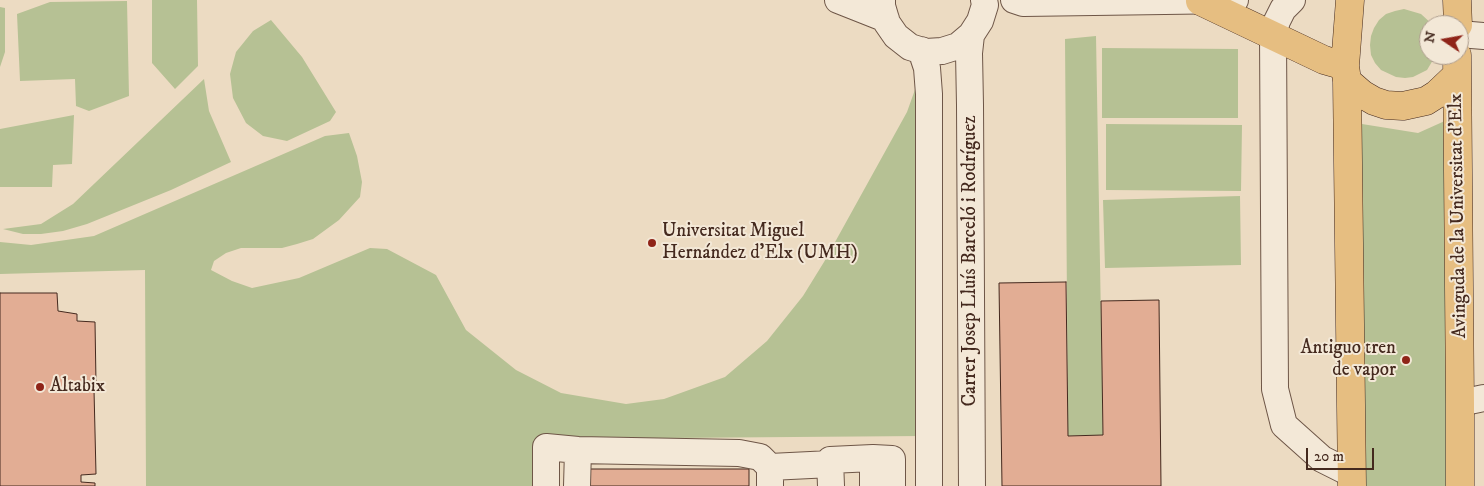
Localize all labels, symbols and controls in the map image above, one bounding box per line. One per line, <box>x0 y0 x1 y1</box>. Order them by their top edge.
north arrow <box>1419 15 1469 65</box>
text: N <box>1420 30 1440 45</box>
street label: Avinguda de la Universitat d'Elx <box>1445 93 1473 339</box>
street label: Carrer Josep Lluís Barceló i Rodríguez <box>960 115 982 407</box>
place label: Universitat Miguel Hernández d'Elx (UMH) <box>662 221 858 265</box>
marker: Universitat Miguel Hernández d'Elx (UMH) <box>646 237 658 249</box>
place label: Antiguo tren de vapor <box>1300 338 1396 382</box>
marker: Antiguo tren de vapor <box>1400 354 1412 366</box>
place label: Altabix <box>50 376 105 398</box>
marker: Altabix <box>34 381 46 393</box>
scale bar <box>1309 438 1376 470</box>
text: 20 m <box>1314 447 1344 466</box>

